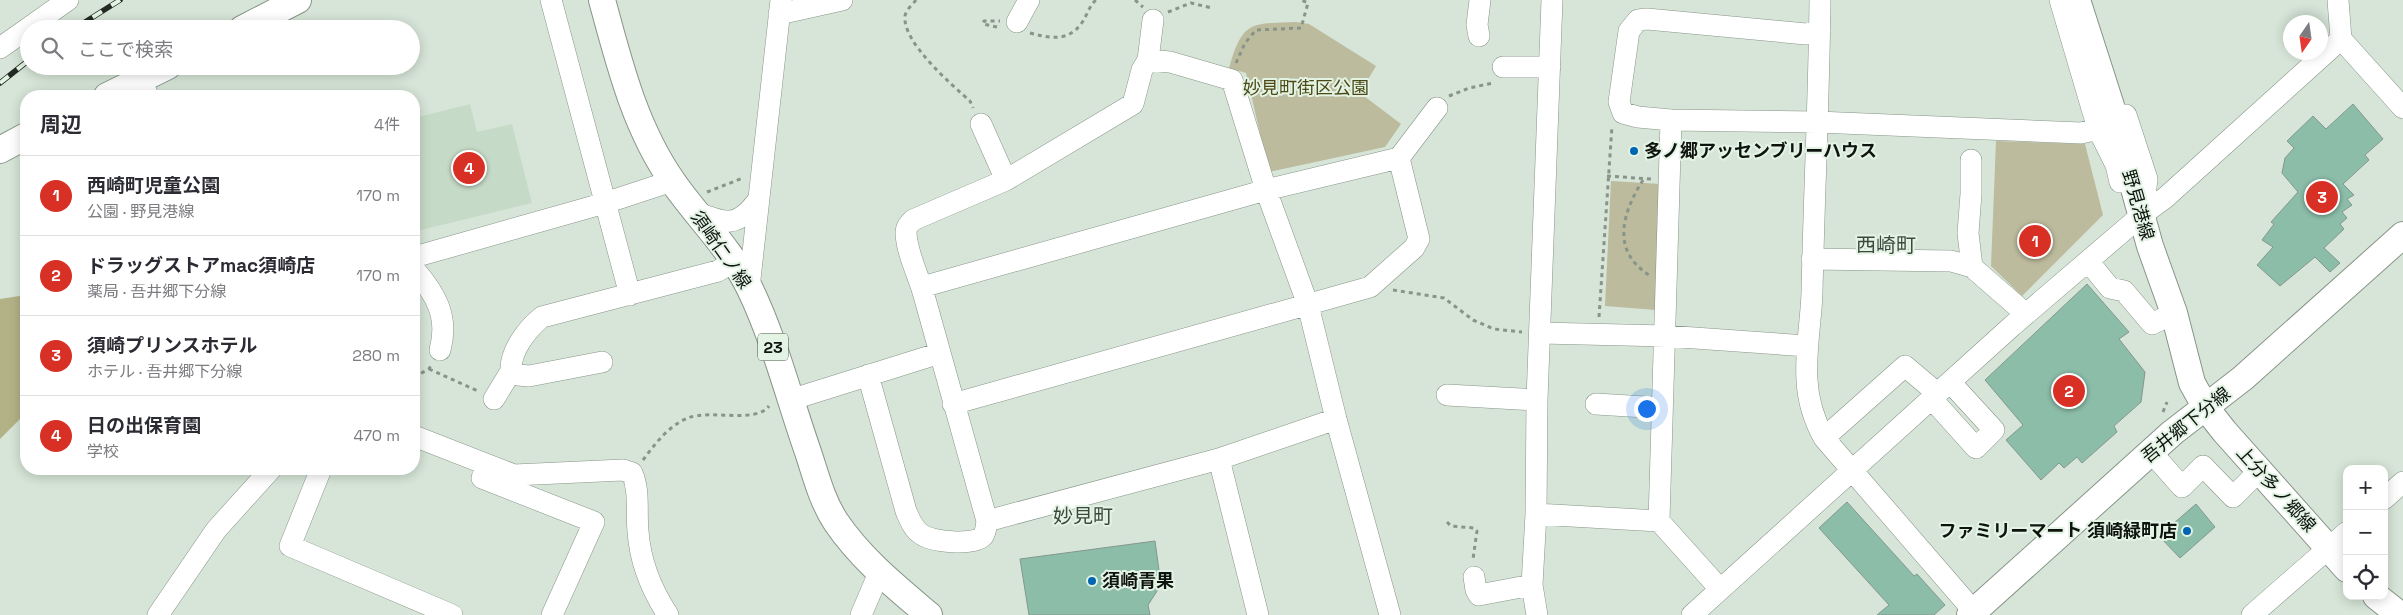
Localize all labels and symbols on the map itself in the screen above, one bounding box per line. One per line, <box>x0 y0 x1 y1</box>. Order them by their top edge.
north arrow <box>2283 15 2328 60</box>
park label: 妙見町街区公園 <box>1243 76 1369 99</box>
place label: 多ノ郷アッセンブリーハウス <box>1644 139 1877 162</box>
marker: 多ノ郷アッセンブリーハウス <box>1628 145 1640 157</box>
pin: 4 <box>453 149 485 187</box>
street label: 野見港線 <box>2118 167 2159 243</box>
pin: 3 <box>2306 178 2338 216</box>
street label: 須崎仁ノ線 <box>686 206 757 293</box>
pin: 1 <box>2019 222 2051 260</box>
district label: 西崎町 <box>1856 232 1916 258</box>
road number: 23 <box>758 334 788 361</box>
pin: 2 <box>2053 372 2085 410</box>
street label: 吾井郷下分線 <box>2136 382 2235 468</box>
your location <box>1634 396 1660 422</box>
street label: 上分多ノ郷線 <box>2232 441 2321 536</box>
district label: 妙見町 <box>1053 503 1113 529</box>
place label: ファミリーマート 須崎緑町店 <box>1938 519 2177 542</box>
marker: ファミリーマート 須崎緑町店 <box>2181 525 2193 537</box>
place label: 須崎青果 <box>1102 569 1174 592</box>
marker: 須崎青果 <box>1086 575 1098 587</box>

